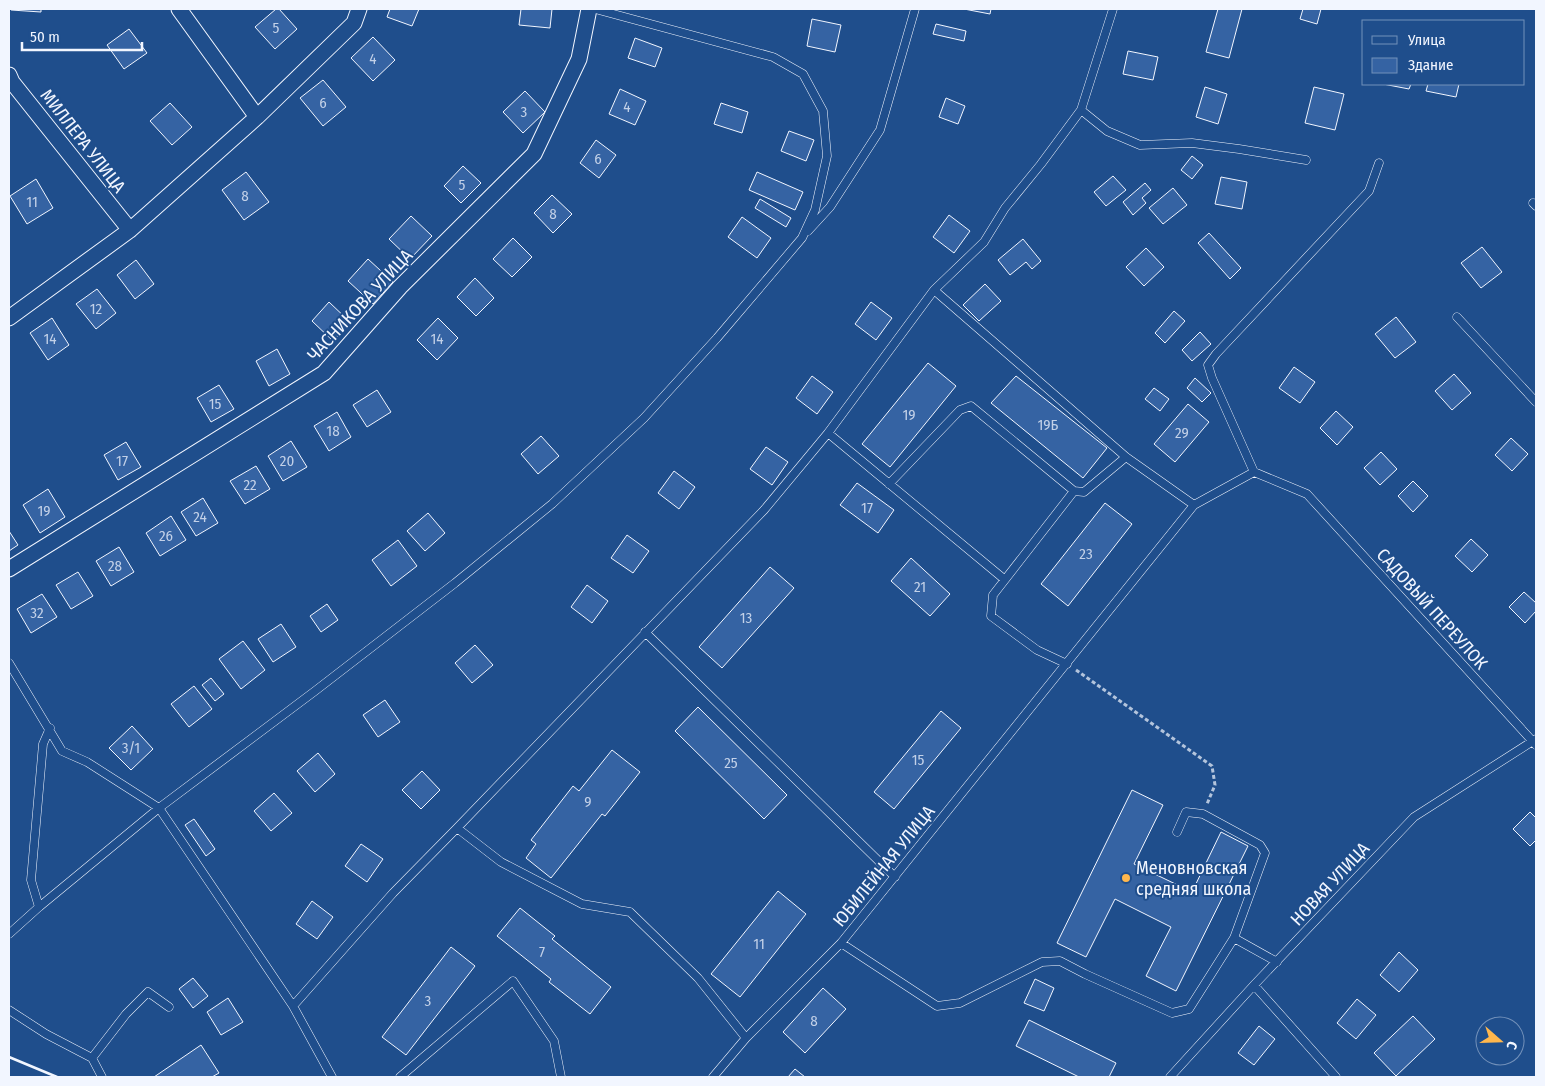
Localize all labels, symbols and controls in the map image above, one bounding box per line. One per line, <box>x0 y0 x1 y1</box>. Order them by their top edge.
house number: 5 <box>273 19 280 37</box>
scale bar <box>22 20 142 52</box>
legend <box>1362 20 1525 85</box>
text: 50 m <box>30 28 60 46</box>
text: Улица <box>1407 31 1446 49</box>
house number: 4 <box>369 50 377 68</box>
text: Здание <box>1408 56 1454 74</box>
street label: МИЛЛЕРА УЛИЦА <box>36 85 131 198</box>
house number: 6 <box>319 94 327 112</box>
house number: 4 <box>623 98 631 116</box>
house number: 3 <box>521 103 528 121</box>
house number: 6 <box>594 150 602 168</box>
house number: 5 <box>459 176 466 194</box>
house number: 8 <box>241 187 249 205</box>
house number: 11 <box>26 193 38 211</box>
house number: 8 <box>549 205 557 223</box>
street label: ЧАСНИКОВА УЛИЦА <box>303 244 418 365</box>
house number: 12 <box>90 300 103 318</box>
house number: 14 <box>43 330 57 348</box>
house number: 14 <box>430 330 444 348</box>
house number: 15 <box>209 395 221 413</box>
house number: 19 <box>902 406 916 424</box>
house number: 19Б <box>1037 416 1059 434</box>
house number: 18 <box>326 422 340 440</box>
house number: 29 <box>1175 424 1189 442</box>
house number: 17 <box>116 452 128 470</box>
house number: 20 <box>280 452 294 470</box>
house number: 22 <box>243 476 257 494</box>
house number: 17 <box>861 499 873 517</box>
house number: 19 <box>37 502 51 520</box>
house number: 24 <box>193 508 207 526</box>
house number: 26 <box>159 527 173 545</box>
street label: САДОВЫЙ ПЕРЕУЛОК <box>1372 544 1492 674</box>
house number: 23 <box>1079 545 1093 563</box>
house number: 28 <box>108 557 122 575</box>
house number: 21 <box>914 578 926 596</box>
house number: 32 <box>30 604 44 622</box>
house number: 13 <box>740 609 753 627</box>
house number: 3/1 <box>122 739 140 757</box>
house number: 15 <box>912 751 924 769</box>
house number: 25 <box>724 754 738 772</box>
house number: 9 <box>584 793 592 811</box>
street label: ЮБИЛЕЙНАЯ УЛИЦА <box>828 800 940 931</box>
street label: НОВАЯ УЛИЦА <box>1286 837 1374 930</box>
place label: Меновновская средняя школа <box>1136 857 1251 900</box>
marker: Меновновская средняя школа <box>1120 872 1132 884</box>
house number: 11 <box>753 935 765 953</box>
house number: 7 <box>539 943 545 961</box>
house number: 3 <box>425 992 432 1010</box>
house number: 8 <box>810 1012 818 1030</box>
north arrow <box>1475 1016 1525 1066</box>
text: С <box>1502 1039 1521 1052</box>

